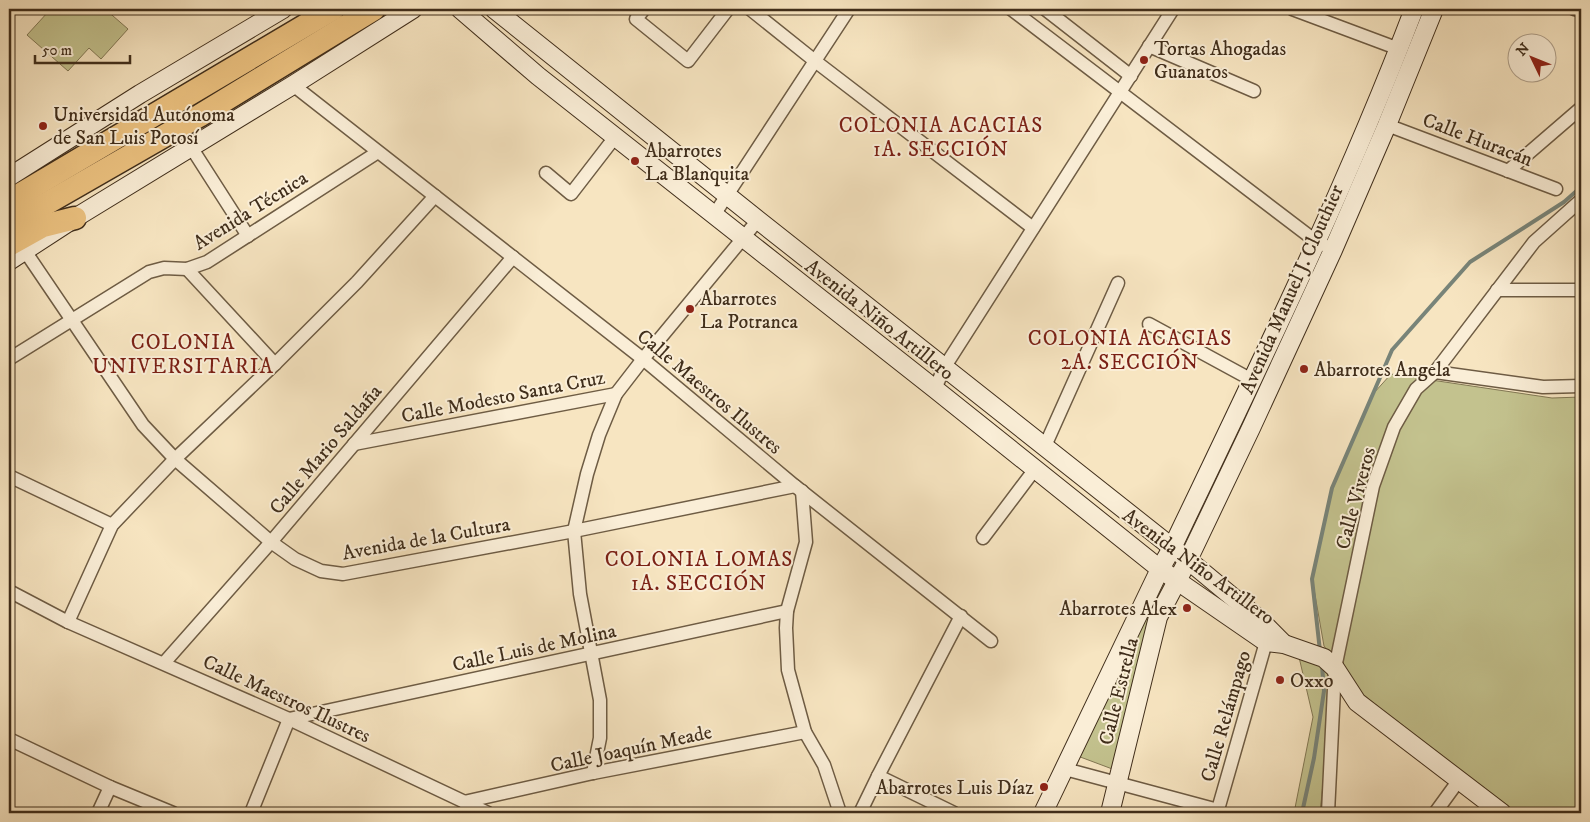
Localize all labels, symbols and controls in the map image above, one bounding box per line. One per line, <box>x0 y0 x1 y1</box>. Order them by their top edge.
scale bar <box>35 32 130 64</box>
north arrow <box>1508 32 1558 82</box>
place label: Tortas Ahogadas Guanatos <box>1154 37 1287 85</box>
text: N <box>1513 39 1534 60</box>
text: 50 m <box>42 41 72 60</box>
marker: Tortas Ahogadas Guanatos <box>1138 54 1150 66</box>
place label: Universidad Autónoma de San Luis Potosí <box>53 103 235 151</box>
street label: Calle Huracán <box>1419 108 1537 173</box>
district label: COLONIA ACACIAS 1A. SECCIÓN <box>839 113 1043 163</box>
marker: Universidad Autónoma de San Luis Potosí <box>37 120 49 132</box>
place label: Abarrotes La Blanquita <box>645 139 750 187</box>
marker: Abarrotes La Blanquita <box>629 155 641 167</box>
street label: Avenida Técnica <box>189 166 313 256</box>
street label: Avenida Manuel J. Clouthier <box>1235 181 1350 398</box>
street label: Avenida Niño Artillero <box>800 254 959 386</box>
place label: Abarrotes La Potranca <box>700 287 799 335</box>
marker: Abarrotes La Potranca <box>684 303 696 315</box>
street label: Calle Maestros Ilustres <box>631 324 787 460</box>
district label: COLONIA ACACIAS 2A. SECCIÓN <box>1028 326 1232 376</box>
district label: COLONIA UNIVERSITARIA <box>92 330 274 380</box>
place label: Abarrotes Angela <box>1314 358 1451 383</box>
marker: Abarrotes Angela <box>1298 363 1310 375</box>
street label: Calle Modesto Santa Cruz <box>399 365 608 429</box>
street label: Calle Mario Saldaña <box>264 379 388 520</box>
street label: Calle Viveros <box>1331 444 1382 552</box>
street label: Avenida Niño Artillero <box>1117 504 1279 631</box>
street label: Avenida de la Cultura <box>340 512 513 567</box>
district label: COLONIA LOMAS 1A. SECCIÓN <box>605 547 793 597</box>
place label: Abarrotes Alex <box>1059 597 1177 622</box>
marker: Abarrotes Alex <box>1181 602 1193 614</box>
street label: Calle Luis de Molina <box>450 619 619 678</box>
street label: Calle Estrella <box>1094 635 1145 748</box>
street label: Calle Relámpago <box>1196 648 1257 785</box>
street label: Calle Maestros Ilustres <box>199 650 374 749</box>
place label: Oxxo <box>1290 669 1333 694</box>
marker: Oxxo <box>1274 674 1286 686</box>
street label: Calle Joaquín Meade <box>548 720 714 779</box>
place label: Abarrotes Luis Díaz <box>876 776 1034 801</box>
marker: Abarrotes Luis Díaz <box>1038 781 1050 793</box>

